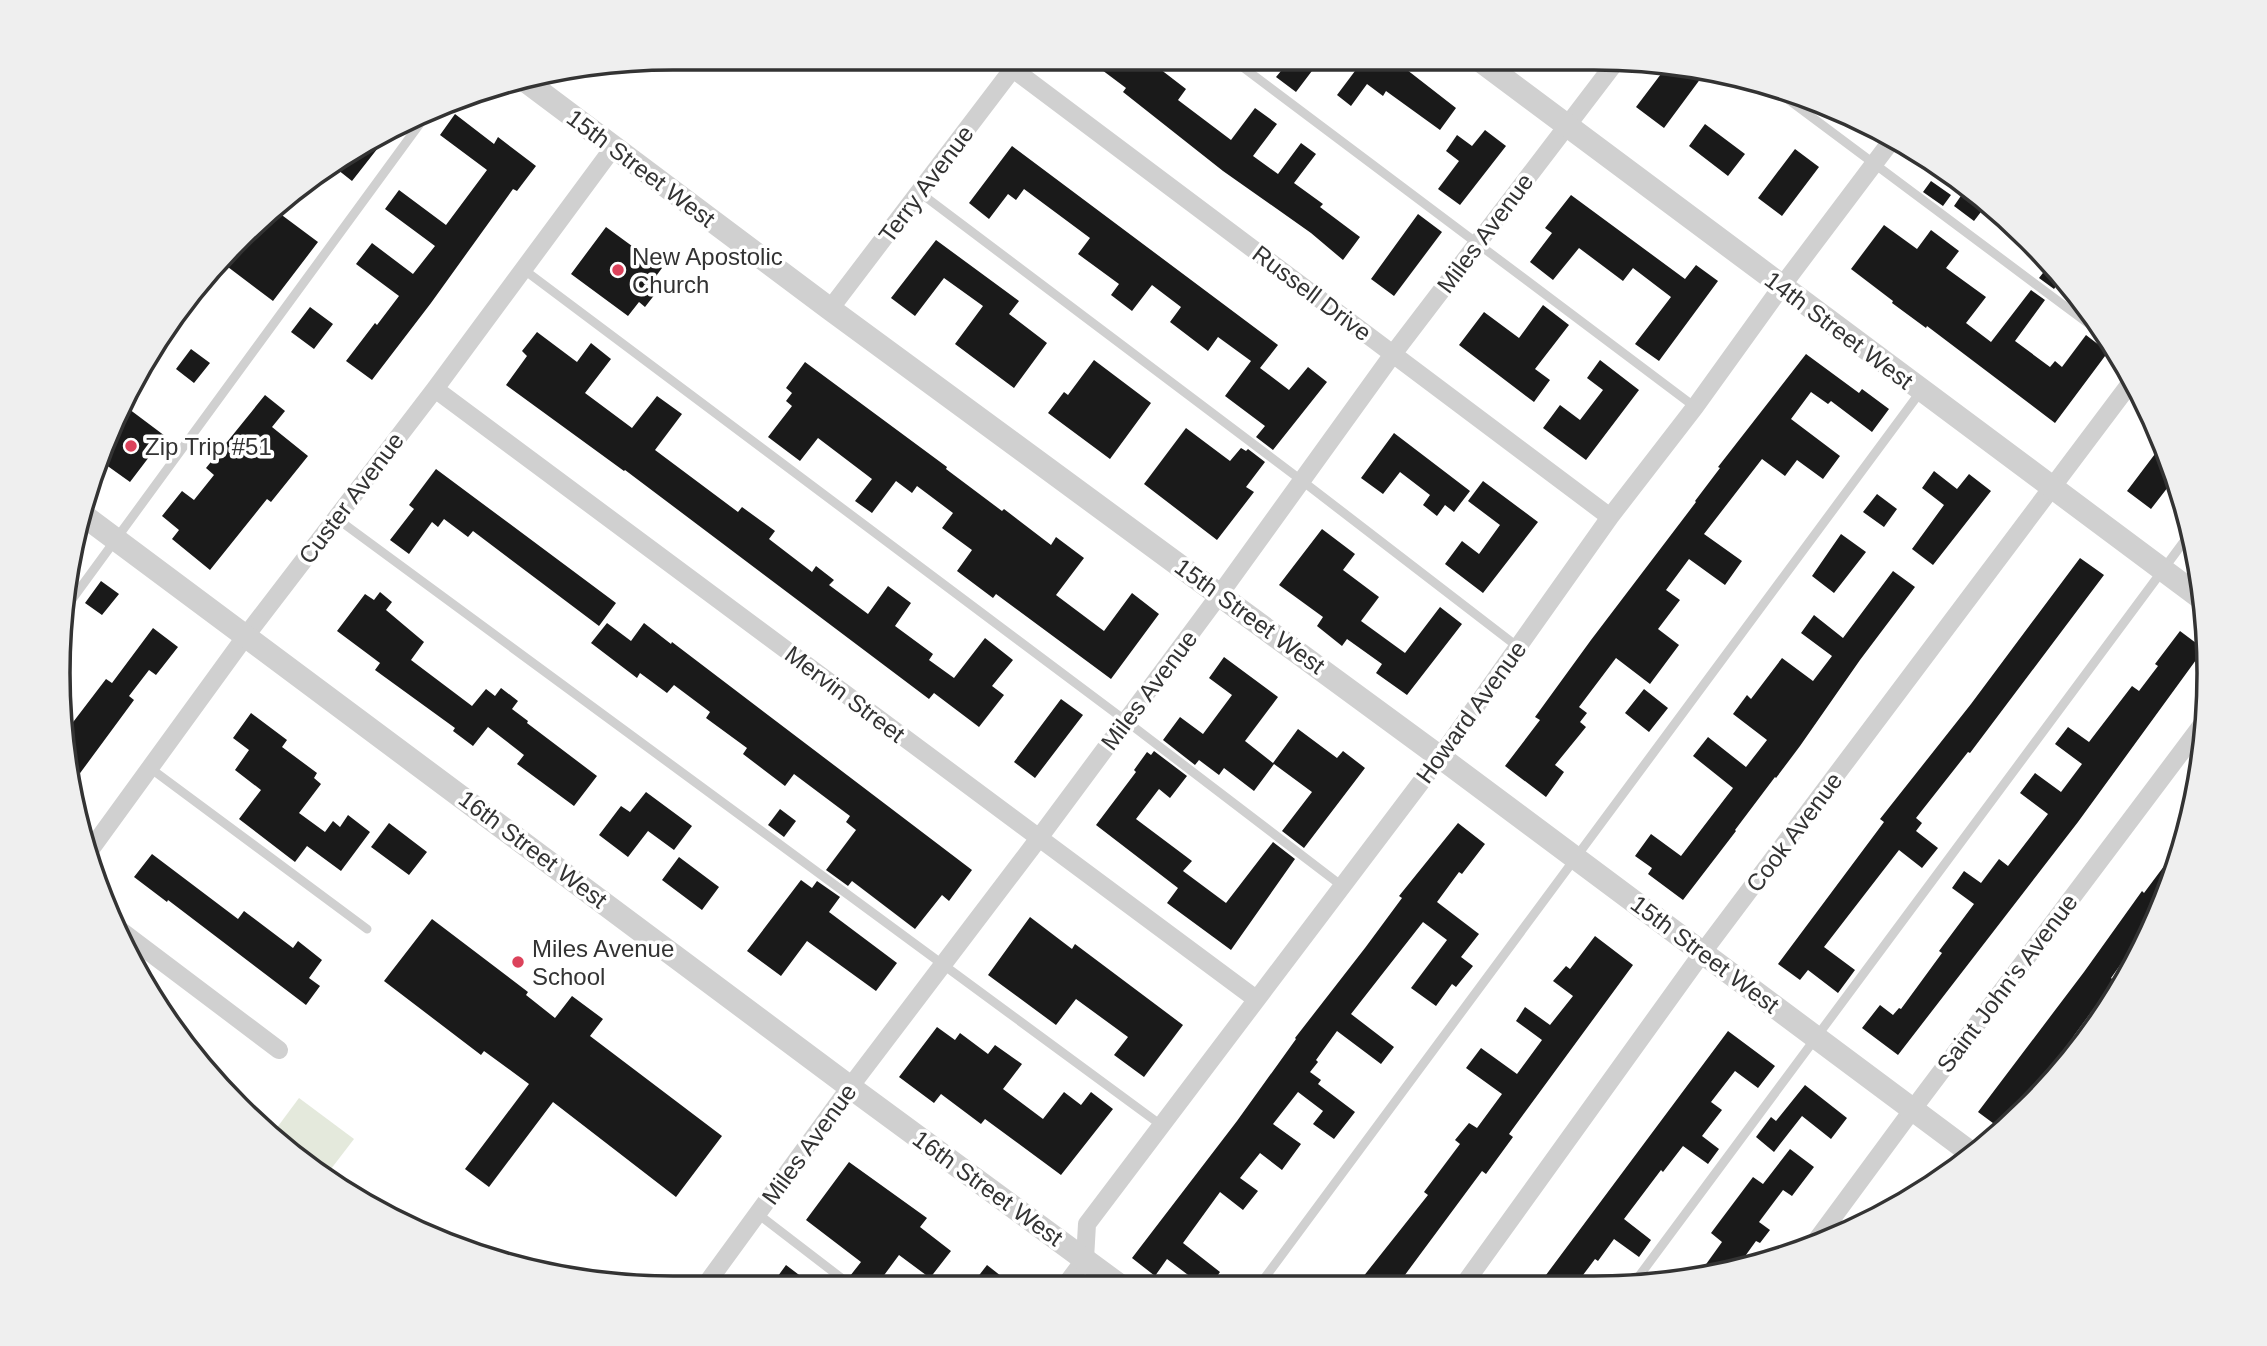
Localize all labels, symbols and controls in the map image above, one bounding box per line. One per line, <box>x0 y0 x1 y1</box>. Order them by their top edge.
street label: 15th Street West <box>562 104 721 233</box>
street label: Terry Avenue <box>873 120 979 248</box>
street label: Miles Avenue <box>1431 168 1539 298</box>
street label: Russell Drive <box>1247 240 1377 346</box>
place label: New Apostolic Church <box>632 243 783 298</box>
marker: New Apostolic Church <box>610 262 626 278</box>
street label: 14th Street West <box>1760 266 1919 395</box>
street label: Custer Avenue <box>293 427 409 569</box>
place label: Zip Trip #51 <box>145 433 272 460</box>
marker: Zip Trip #51 <box>123 438 139 454</box>
street label: 15th Street West <box>1170 553 1330 680</box>
street label: Miles Avenue <box>1095 625 1203 755</box>
street label: Howard Avenue <box>1410 636 1532 788</box>
street label: Mervin Street <box>780 640 910 748</box>
street label: Cook Avenue <box>1740 767 1848 897</box>
street label: 16th Street West <box>454 785 613 914</box>
street label: Saint John's Avenue <box>1931 888 2083 1078</box>
street label: 15th Street West <box>1626 890 1785 1019</box>
place label: Miles Avenue School <box>532 935 674 990</box>
marker: Miles Avenue School <box>510 954 526 970</box>
street label: Miles Avenue <box>756 1078 862 1210</box>
street label: 16th Street West <box>908 1125 1068 1252</box>

